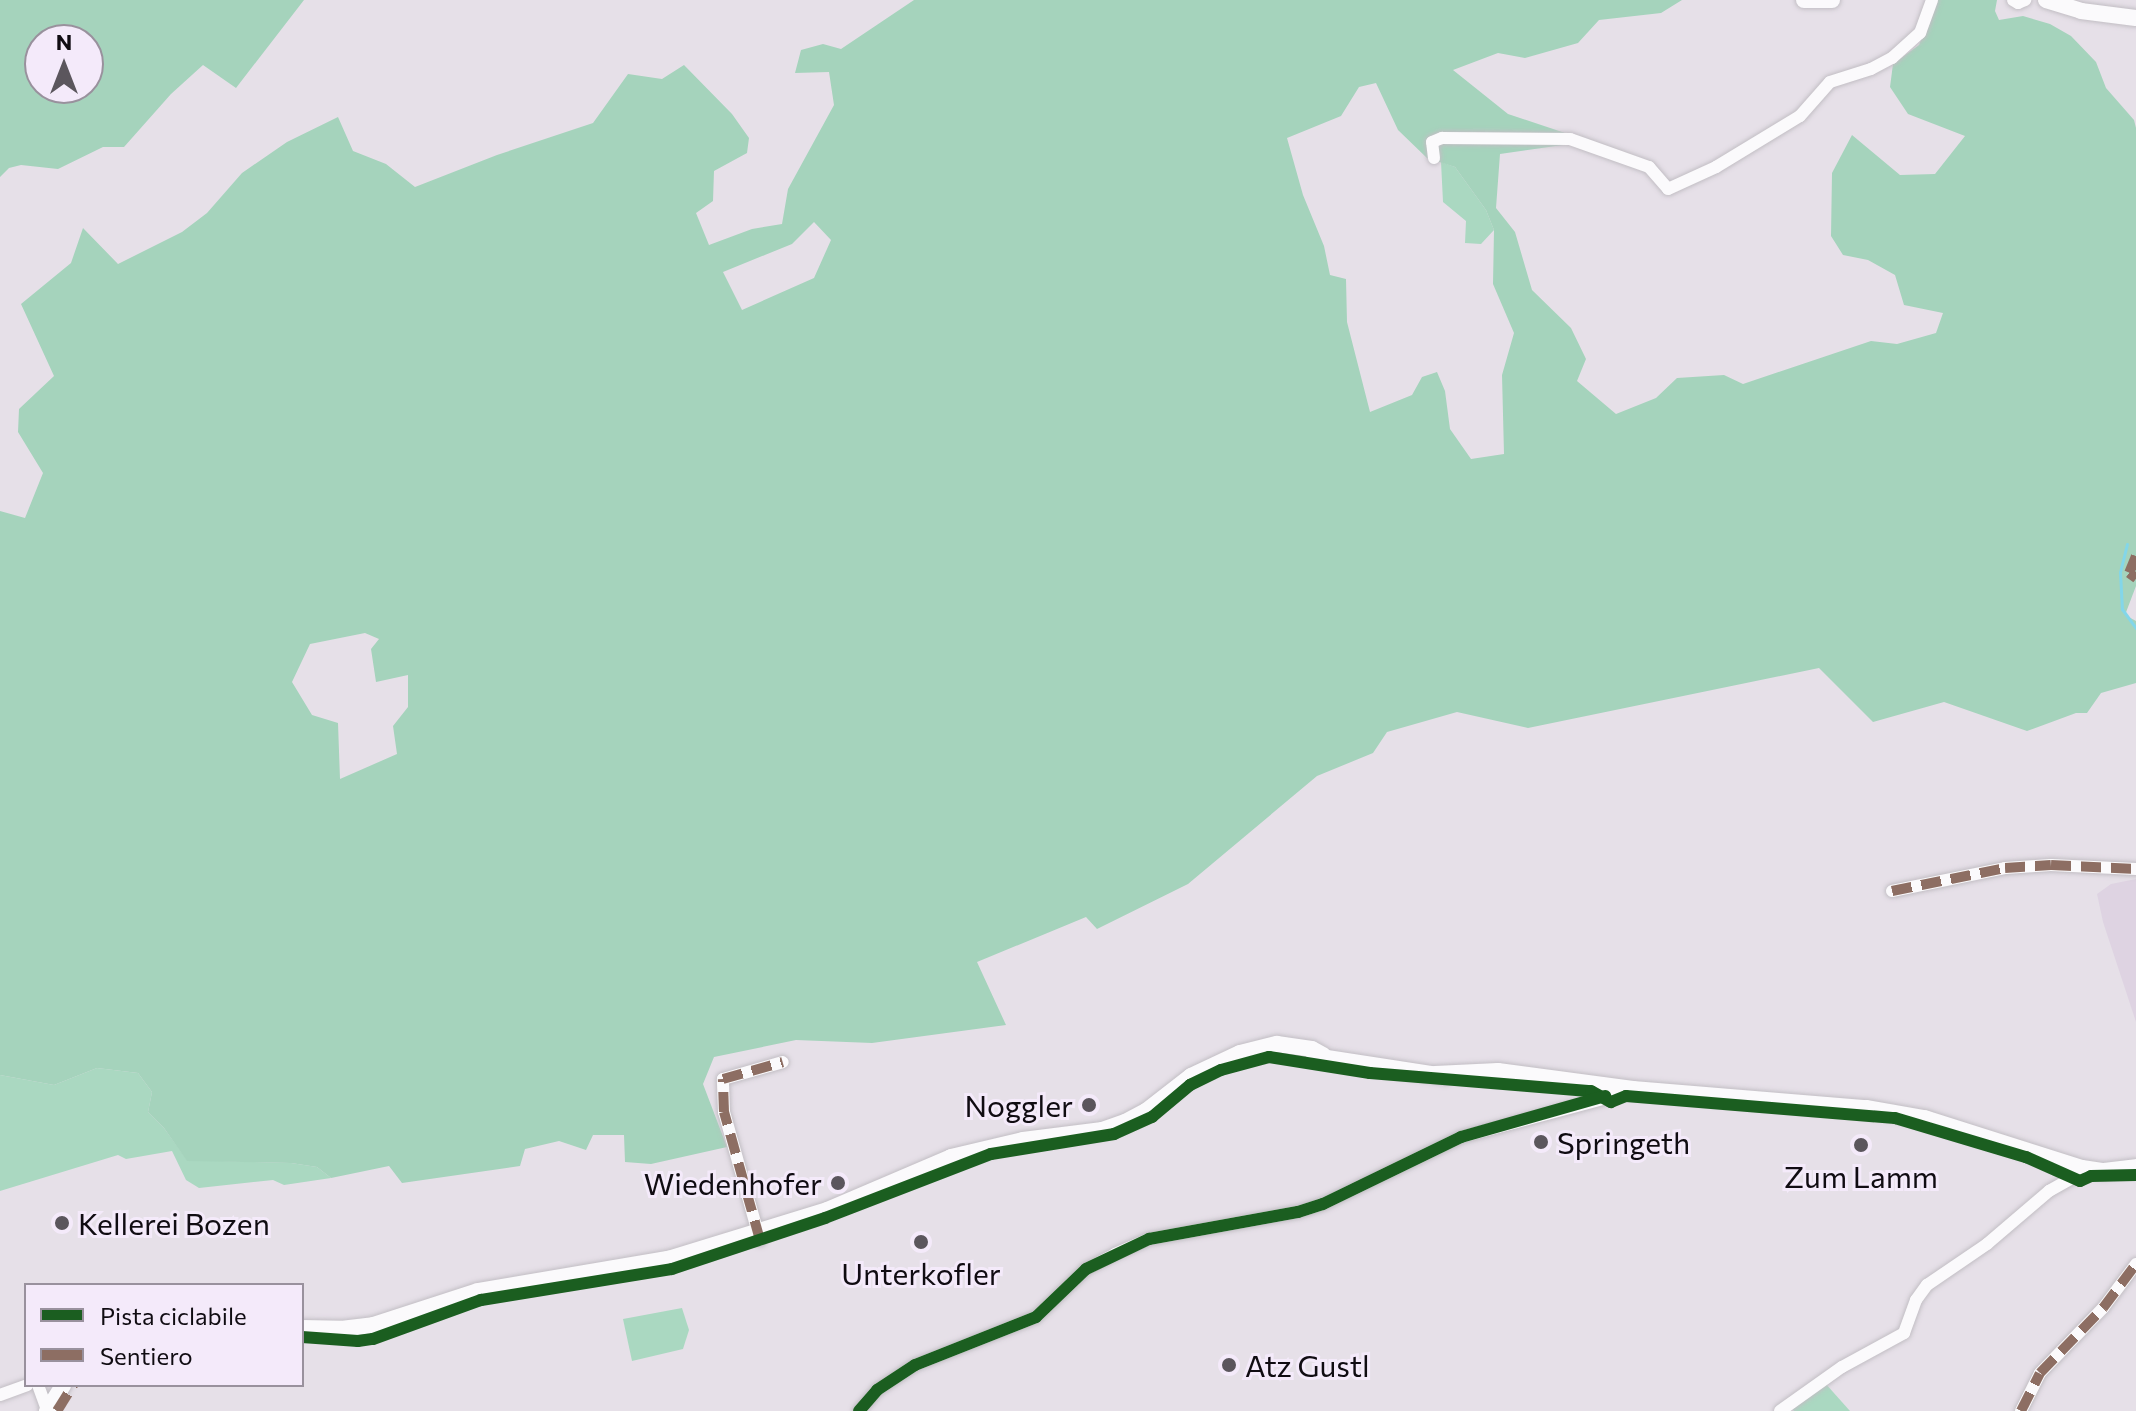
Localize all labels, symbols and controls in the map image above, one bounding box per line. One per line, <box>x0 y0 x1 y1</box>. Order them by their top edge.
north arrow <box>24 24 104 104</box>
text: N <box>56 28 72 55</box>
place label: Noggler <box>965 1087 1073 1123</box>
marker: Noggler <box>1080 1096 1098 1114</box>
place label: Springeth <box>1557 1124 1690 1160</box>
marker: Springeth <box>1532 1133 1550 1151</box>
marker: Zum Lamm <box>1852 1136 1870 1154</box>
place label: Zum Lamm <box>1784 1158 1938 1194</box>
place label: Wiedenhofer <box>644 1165 822 1201</box>
marker: Wiedenhofer <box>829 1174 847 1192</box>
place label: Kellerei Bozen <box>78 1205 270 1241</box>
marker: Kellerei Bozen <box>53 1214 71 1232</box>
marker: Unterkofler <box>912 1233 930 1251</box>
place label: Unterkofler <box>841 1255 1001 1291</box>
legend <box>24 1283 304 1387</box>
text: Pista ciclabile <box>100 1301 247 1330</box>
text: Sentiero <box>100 1341 193 1370</box>
place label: Atz Gustl <box>1245 1347 1370 1383</box>
marker: Atz Gustl <box>1220 1356 1238 1374</box>

